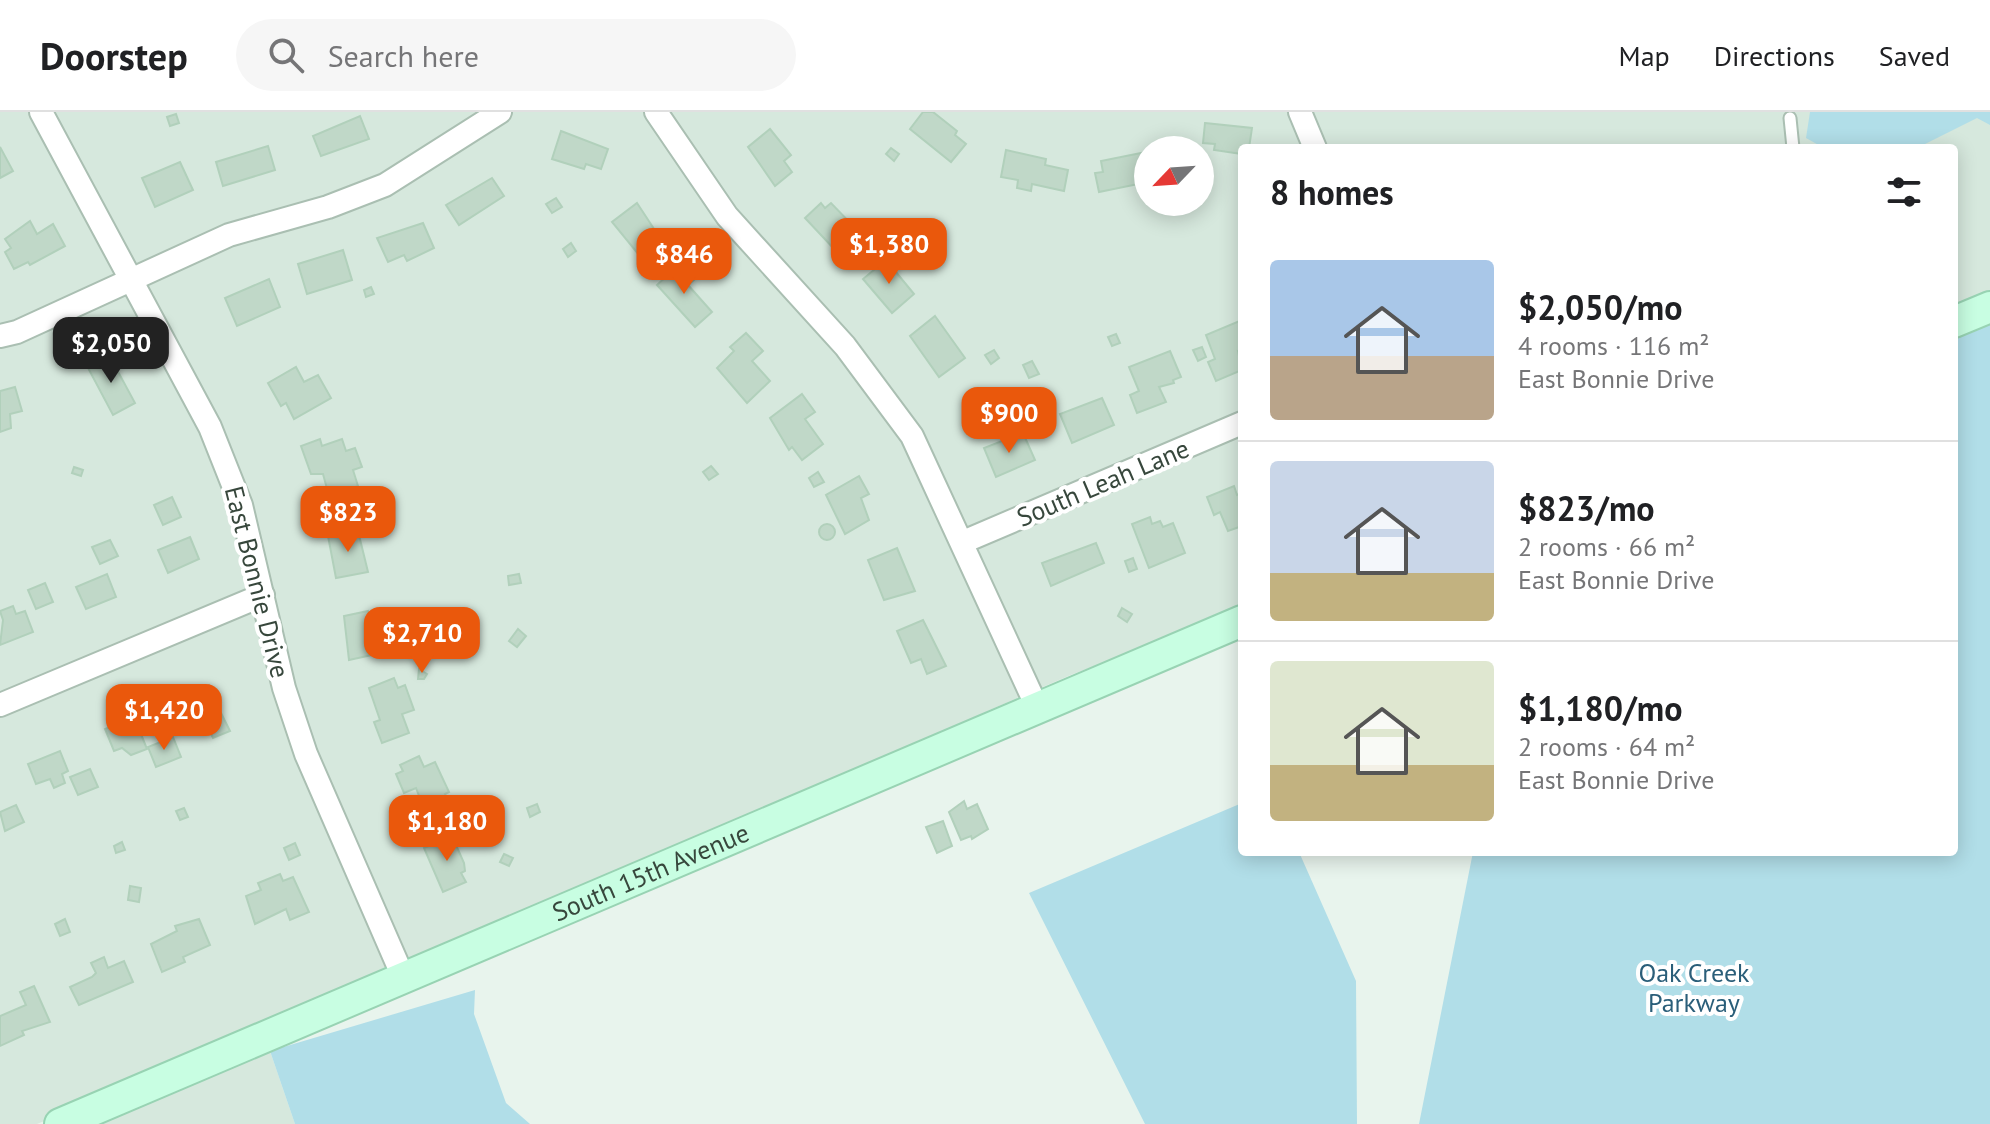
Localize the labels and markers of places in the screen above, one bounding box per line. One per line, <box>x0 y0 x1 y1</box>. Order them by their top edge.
pin: $1,380 <box>824 218 954 286</box>
pin: $846 <box>637 228 731 296</box>
pin: $2,050 <box>46 317 176 385</box>
pin: $900 <box>962 387 1056 455</box>
pin: $823 <box>301 486 395 554</box>
pin: $2,710 <box>357 607 487 675</box>
pin: $1,420 <box>99 684 229 752</box>
pin: $1,180 <box>382 795 512 863</box>

